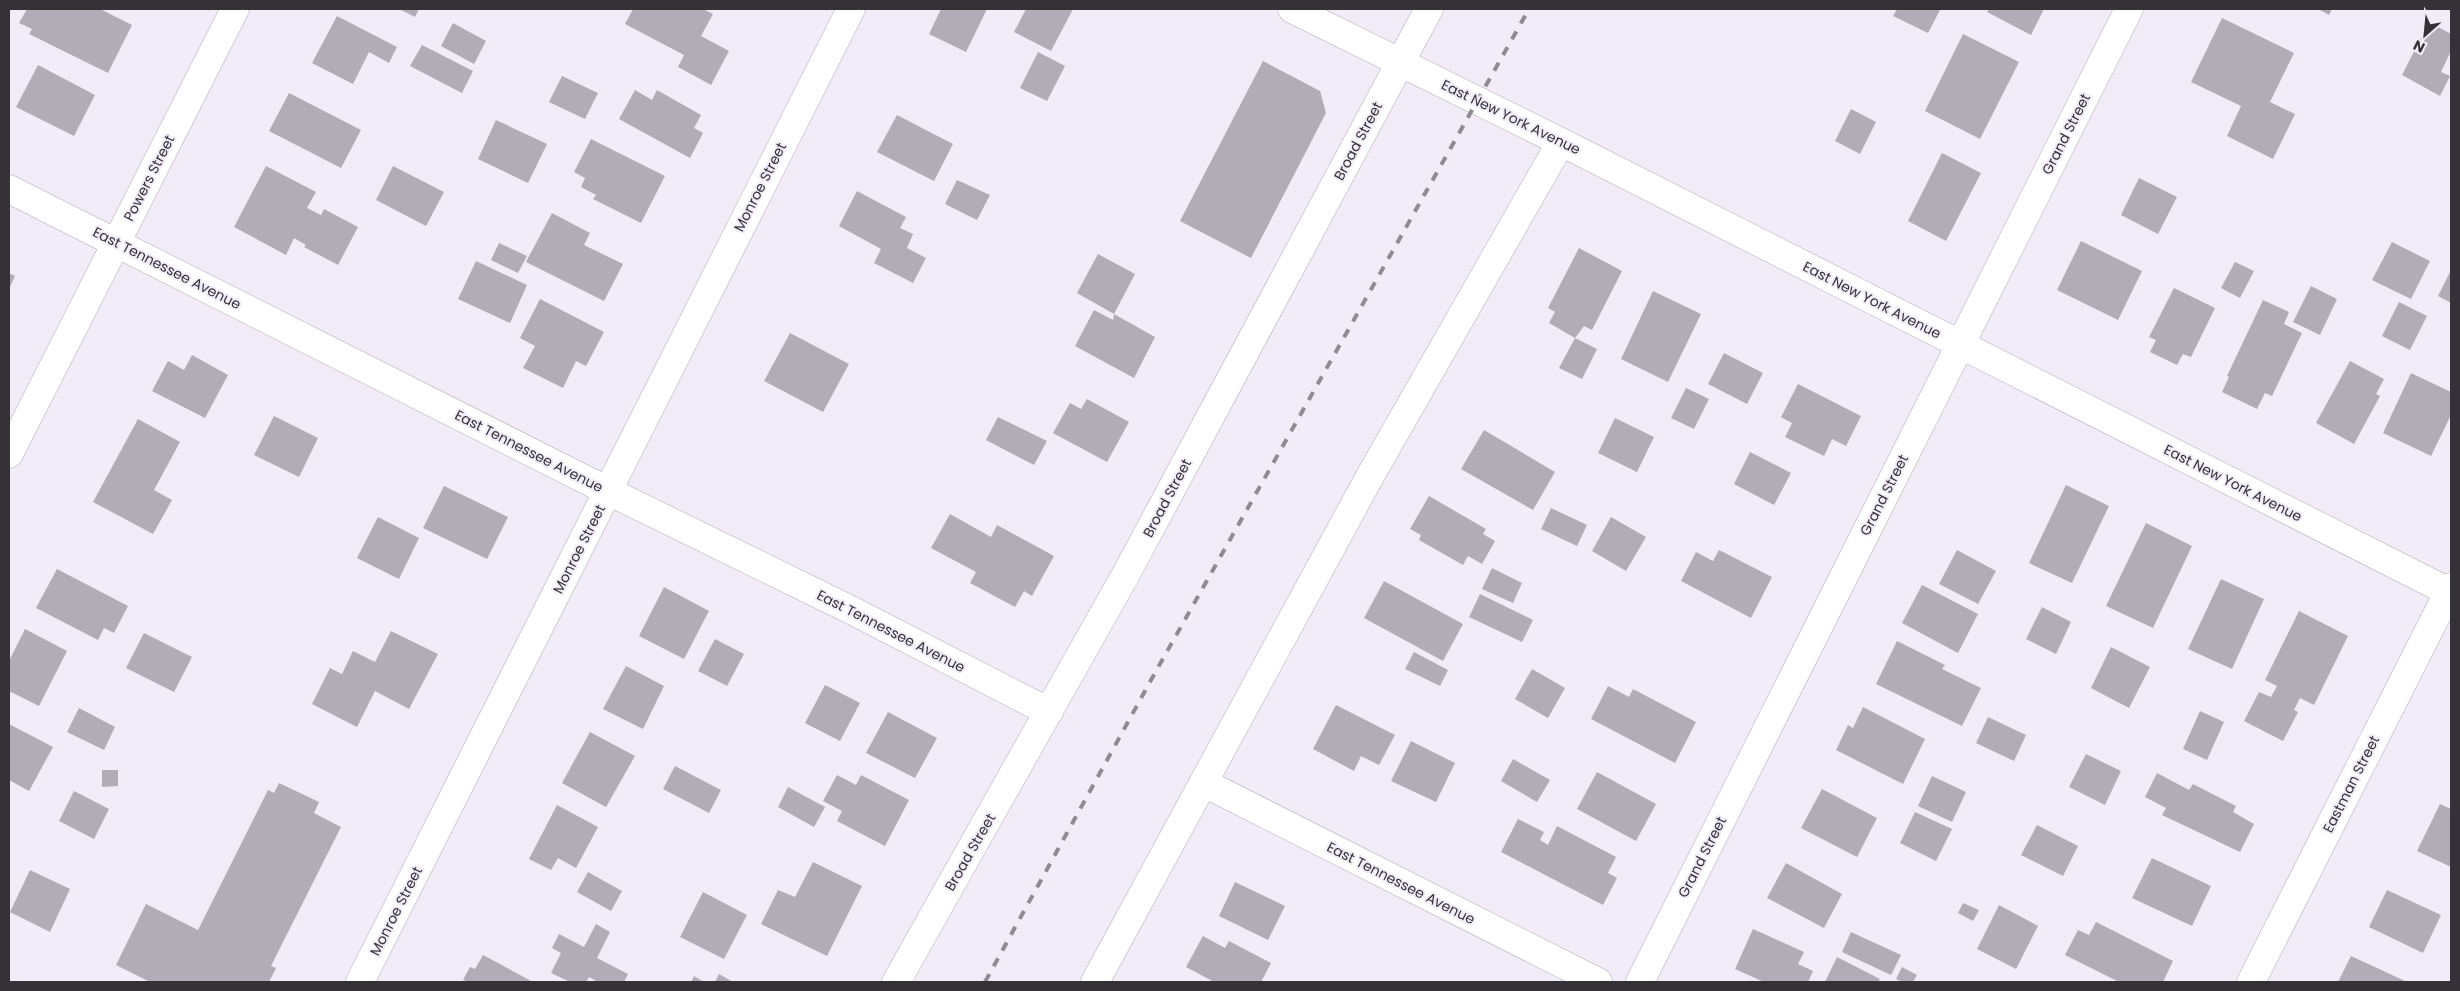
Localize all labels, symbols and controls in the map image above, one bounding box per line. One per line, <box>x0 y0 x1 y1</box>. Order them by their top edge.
north arrow <box>2400 10 2450 60</box>
text: N <box>2410 35 2428 58</box>
street label: East New York Avenue <box>1438 75 1584 160</box>
street label: Grand Street <box>2037 90 2095 178</box>
street label: Broad Street <box>1329 98 1387 184</box>
street label: Powers Street <box>119 131 179 225</box>
street label: Monroe Street <box>729 139 791 235</box>
street label: East Tennessee Avenue <box>89 222 245 314</box>
street label: East New York Avenue <box>1800 256 1945 344</box>
street label: East Tennessee Avenue <box>451 405 607 497</box>
street label: East New York Avenue <box>2161 439 2306 527</box>
street label: Grand Street <box>1855 451 1913 539</box>
street label: Broad Street <box>1138 455 1196 541</box>
street label: Monroe Street <box>548 501 610 597</box>
street label: East Tennessee Avenue <box>813 585 969 677</box>
street label: Eastman Street <box>2318 732 2384 836</box>
street label: Broad Street <box>940 810 1000 894</box>
street label: Grand Street <box>1673 813 1731 901</box>
street label: East Tennessee Avenue <box>1323 837 1479 929</box>
street label: Monroe Street <box>365 863 427 959</box>

